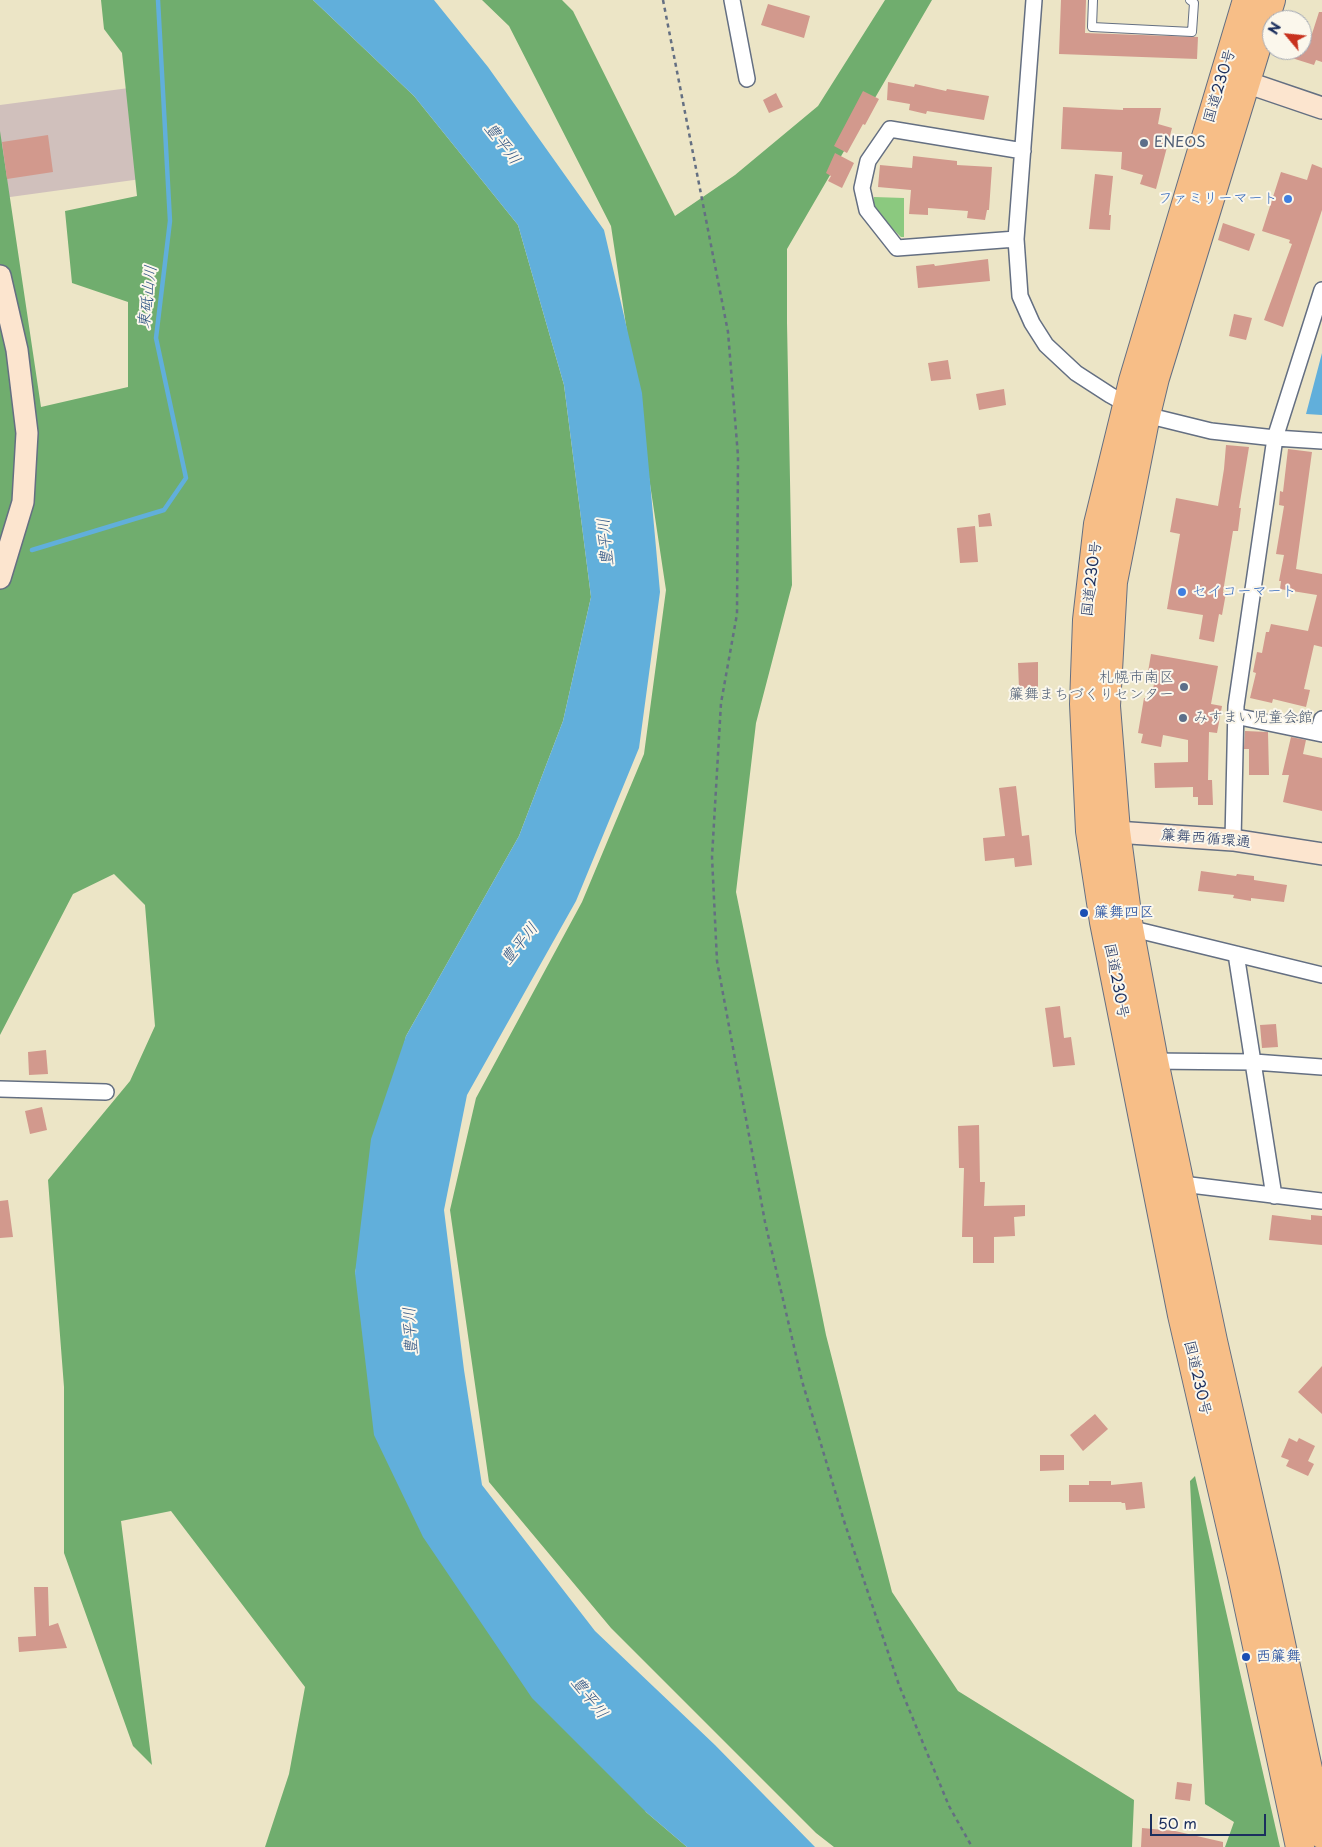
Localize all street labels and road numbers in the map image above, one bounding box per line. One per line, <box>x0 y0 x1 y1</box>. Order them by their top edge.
street label: 国道230号 <box>1200 47 1240 125</box>
street label: 国道230号 <box>1078 540 1106 618</box>
street label: 簾舞西循環通 <box>1160 826 1252 852</box>
street label: 国道230号 <box>1100 942 1132 1020</box>
street label: 国道230号 <box>1180 1339 1214 1417</box>

